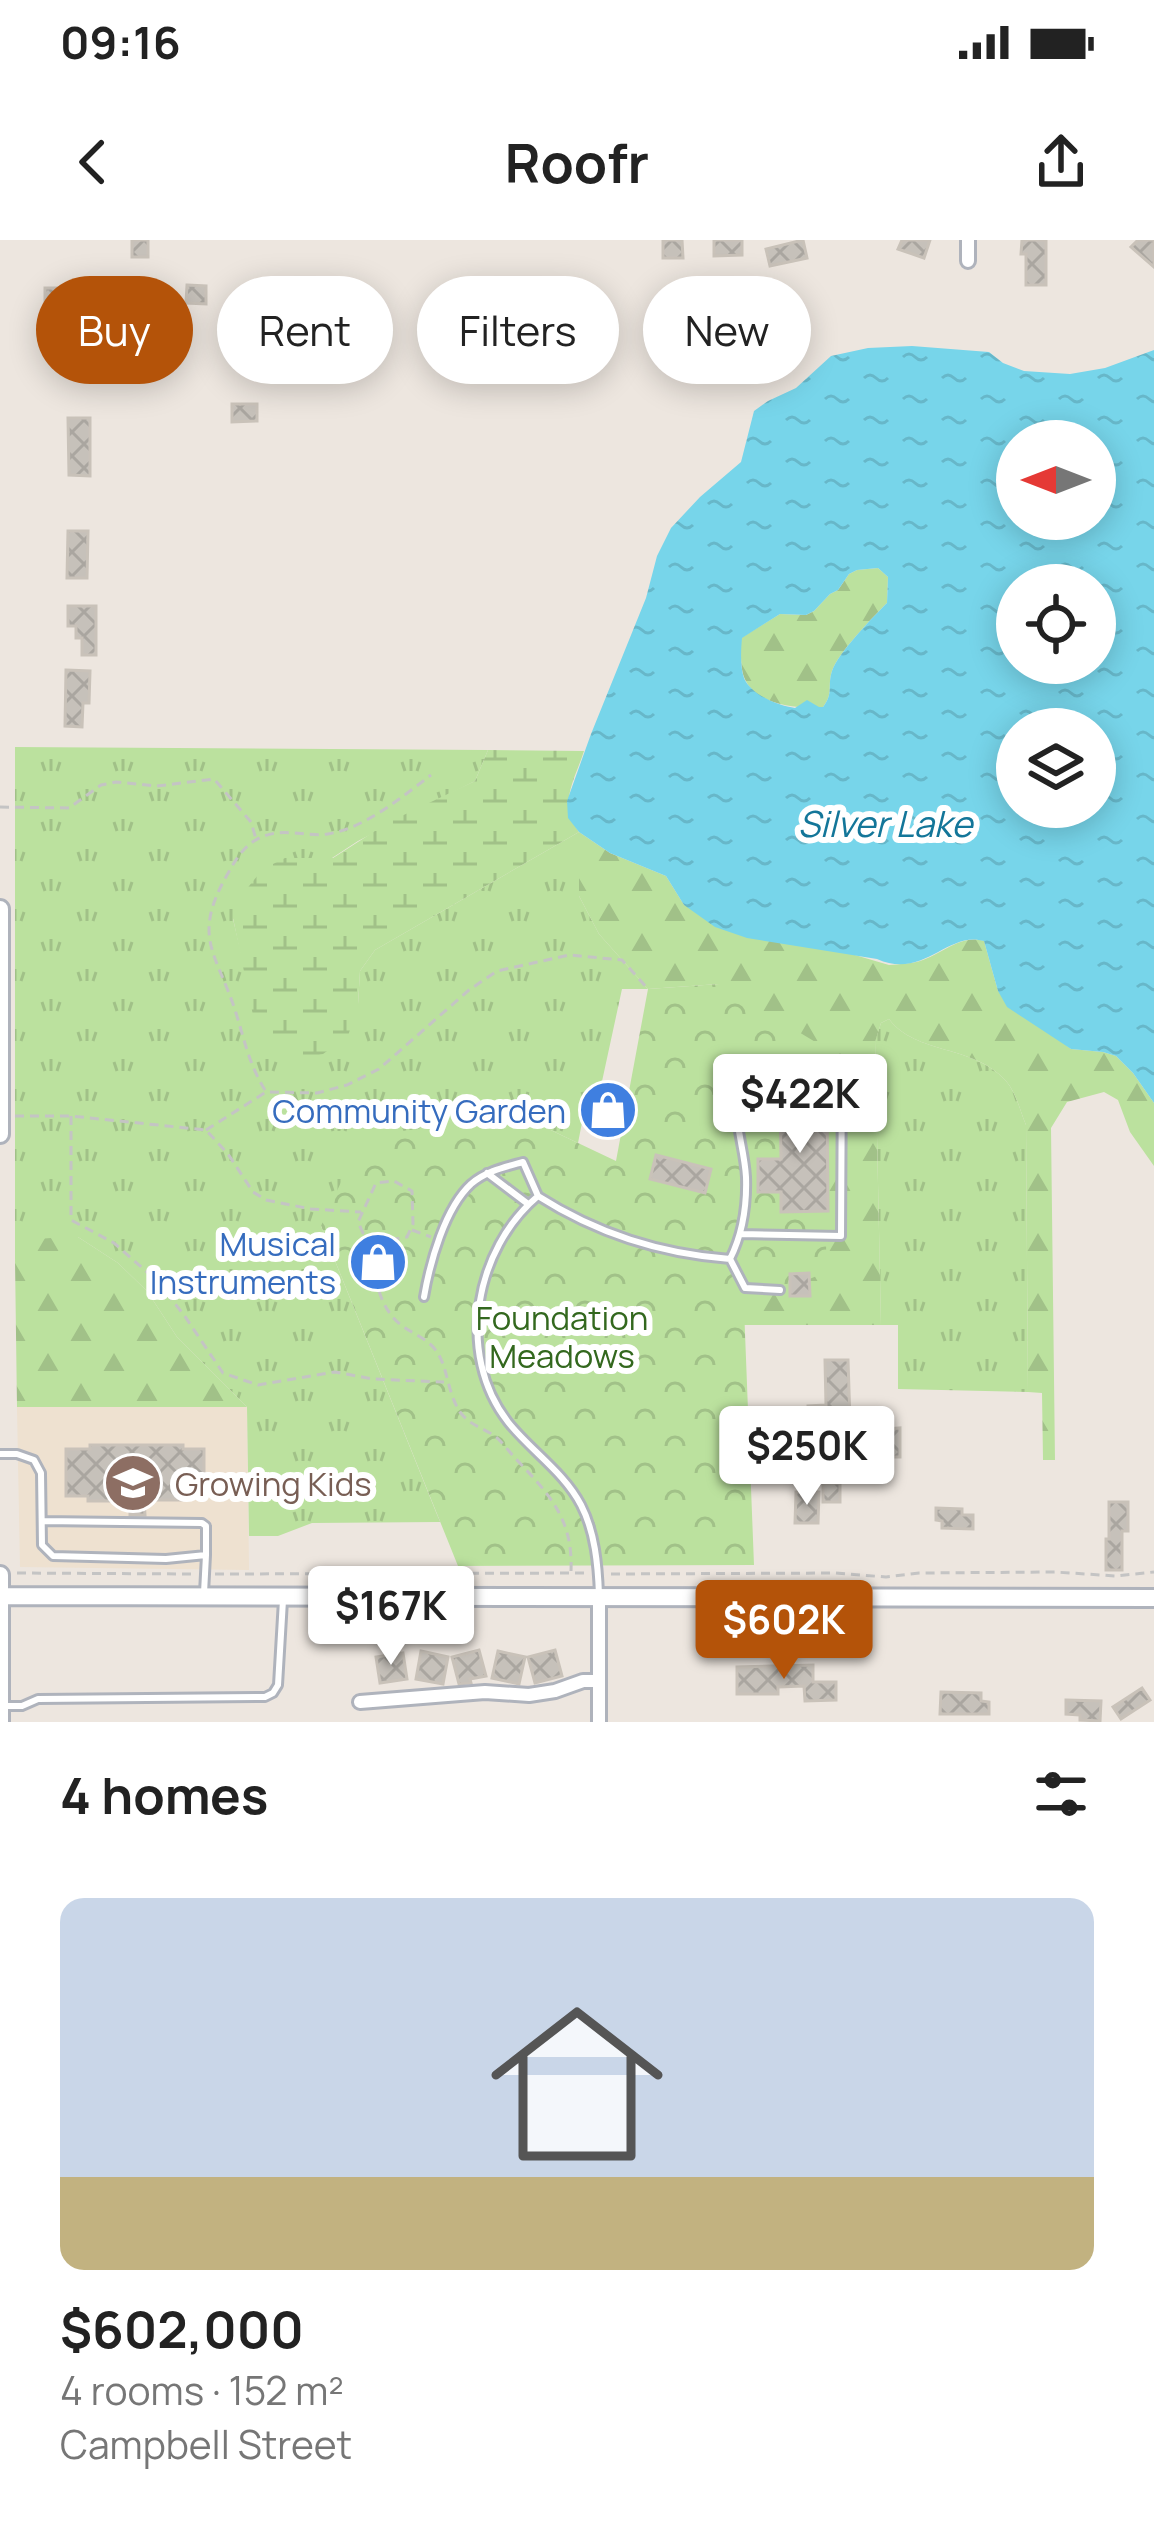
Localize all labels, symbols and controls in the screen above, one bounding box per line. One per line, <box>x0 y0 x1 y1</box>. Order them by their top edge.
text: 09:16 <box>60 11 181 73</box>
text: Roofr <box>505 125 649 199</box>
icon: back <box>60 129 126 195</box>
icon: share <box>1028 129 1094 195</box>
chip: Buy <box>36 276 193 384</box>
chip: Rent <box>217 276 393 384</box>
chip: Filters <box>417 276 619 384</box>
chip: New <box>643 276 811 384</box>
north arrow <box>996 420 1116 540</box>
map controls <box>996 420 1116 828</box>
button: locate <box>996 564 1116 684</box>
button: layers <box>996 708 1116 828</box>
water label: Silver Lake <box>798 799 974 848</box>
pin: $422K <box>716 1054 884 1156</box>
text: $422K <box>740 1066 860 1120</box>
shop icon: Community Garden <box>577 1079 639 1141</box>
place label: Community Garden <box>272 1088 566 1133</box>
place label: Musical Instruments <box>150 1221 336 1304</box>
shop icon: Musical Instruments <box>347 1231 409 1293</box>
park label: Foundation Meadows <box>476 1295 648 1378</box>
pin: $250K <box>723 1406 891 1508</box>
text: $250K <box>746 1418 868 1472</box>
school or university icon: Growing Kids <box>102 1452 164 1514</box>
place label: Growing Kids <box>175 1461 372 1506</box>
pin: $167K <box>307 1566 475 1668</box>
text: $167K <box>335 1578 447 1632</box>
pin: $602K <box>700 1580 868 1682</box>
text: $602K <box>723 1592 845 1646</box>
text: 4 homes <box>60 1760 268 1829</box>
icon: filters <box>1028 1761 1094 1827</box>
icon: home <box>469 1976 685 2192</box>
text: $602,000 <box>60 2294 304 2363</box>
text: 4 rooms · 152 m² <box>60 2363 344 2417</box>
text: Campbell Street <box>60 2417 352 2471</box>

